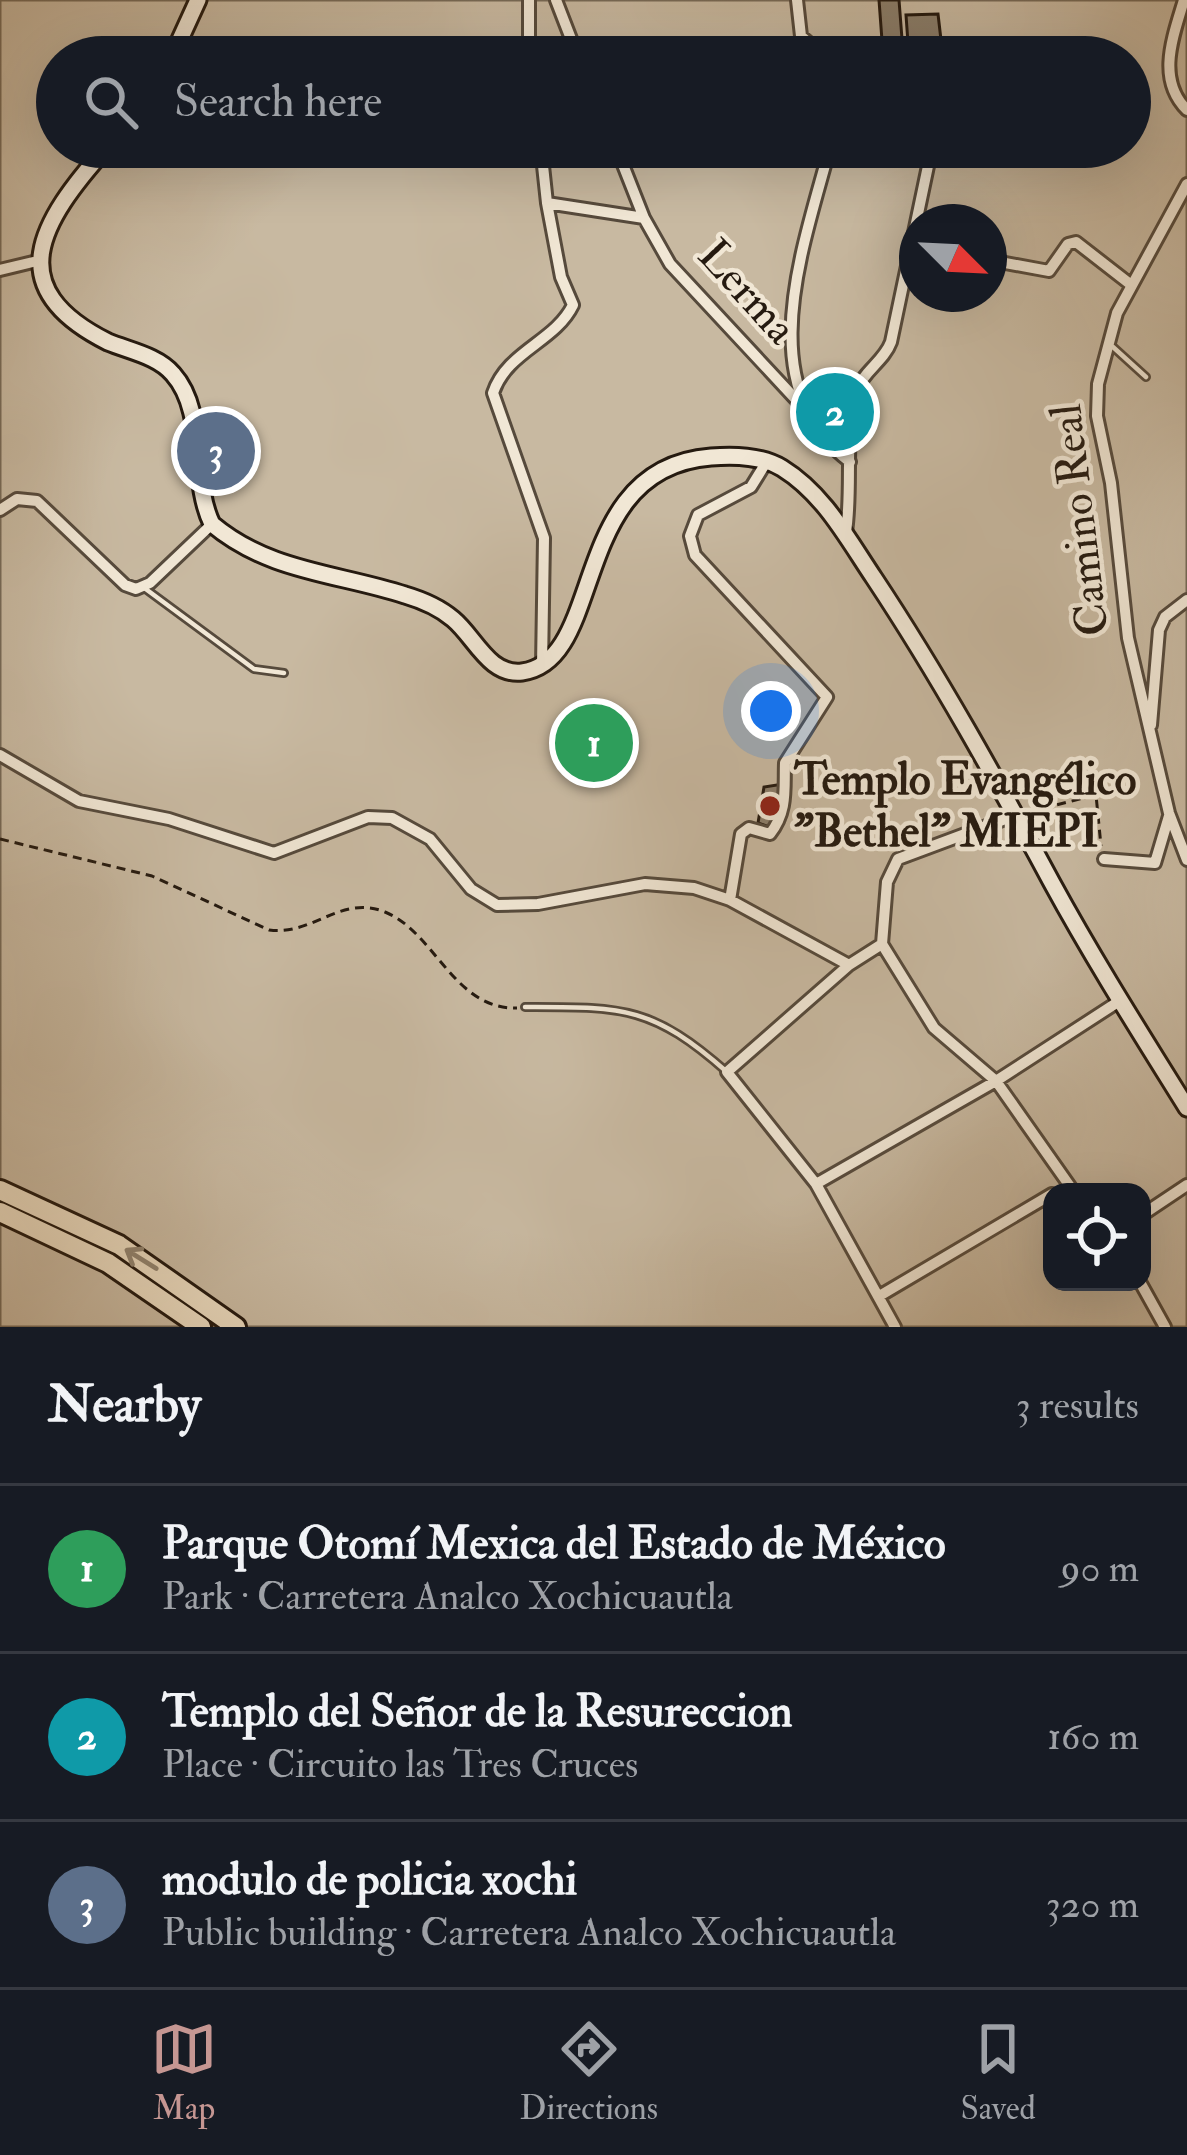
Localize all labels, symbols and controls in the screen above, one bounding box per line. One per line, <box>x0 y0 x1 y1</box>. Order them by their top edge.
search box <box>36 36 1151 168</box>
icon: search <box>78 69 144 135</box>
text: Search here <box>174 74 382 130</box>
north arrow <box>899 204 1007 312</box>
street label: Lerma <box>686 228 809 356</box>
pin: 2 <box>796 367 874 457</box>
street label: Camino Real <box>1038 401 1122 639</box>
pin: 3 <box>177 406 255 496</box>
your location <box>741 681 801 741</box>
pin: 1 <box>555 698 633 788</box>
place label: Templo Evangélico "Bethel" MIEPI <box>793 752 1136 860</box>
marker: Templo Evangélico "Bethel" MIEPI <box>757 793 783 819</box>
map controls <box>1043 1183 1151 1291</box>
button: locate <box>1043 1183 1151 1291</box>
one-way arrow <box>125 1247 159 1271</box>
text: Nearby <box>48 1373 201 1437</box>
text: 3 results <box>1016 1381 1139 1430</box>
text: Parque Otomí Mexica del Estado de México <box>162 1516 946 1572</box>
text: 1 <box>80 1544 94 1593</box>
text: 90 m <box>1061 1544 1139 1593</box>
text: Park · Carretera Analco Xochicuautla <box>162 1572 733 1621</box>
text: Templo del Señor de la Resureccion <box>162 1684 793 1740</box>
text: 2 <box>77 1712 97 1761</box>
text: 160 m <box>1047 1712 1139 1761</box>
text: Place · Circuito las Tres Cruces <box>162 1740 638 1789</box>
text: modulo de policia xochi <box>162 1852 577 1908</box>
text: 3 <box>80 1880 94 1929</box>
text: 320 m <box>1046 1880 1139 1929</box>
text: Public building · Carretera Analco Xochicuautla <box>162 1908 896 1957</box>
tab: Map <box>151 2016 217 2129</box>
tab: Directions <box>520 2016 658 2129</box>
tab: Saved <box>960 2016 1036 2129</box>

